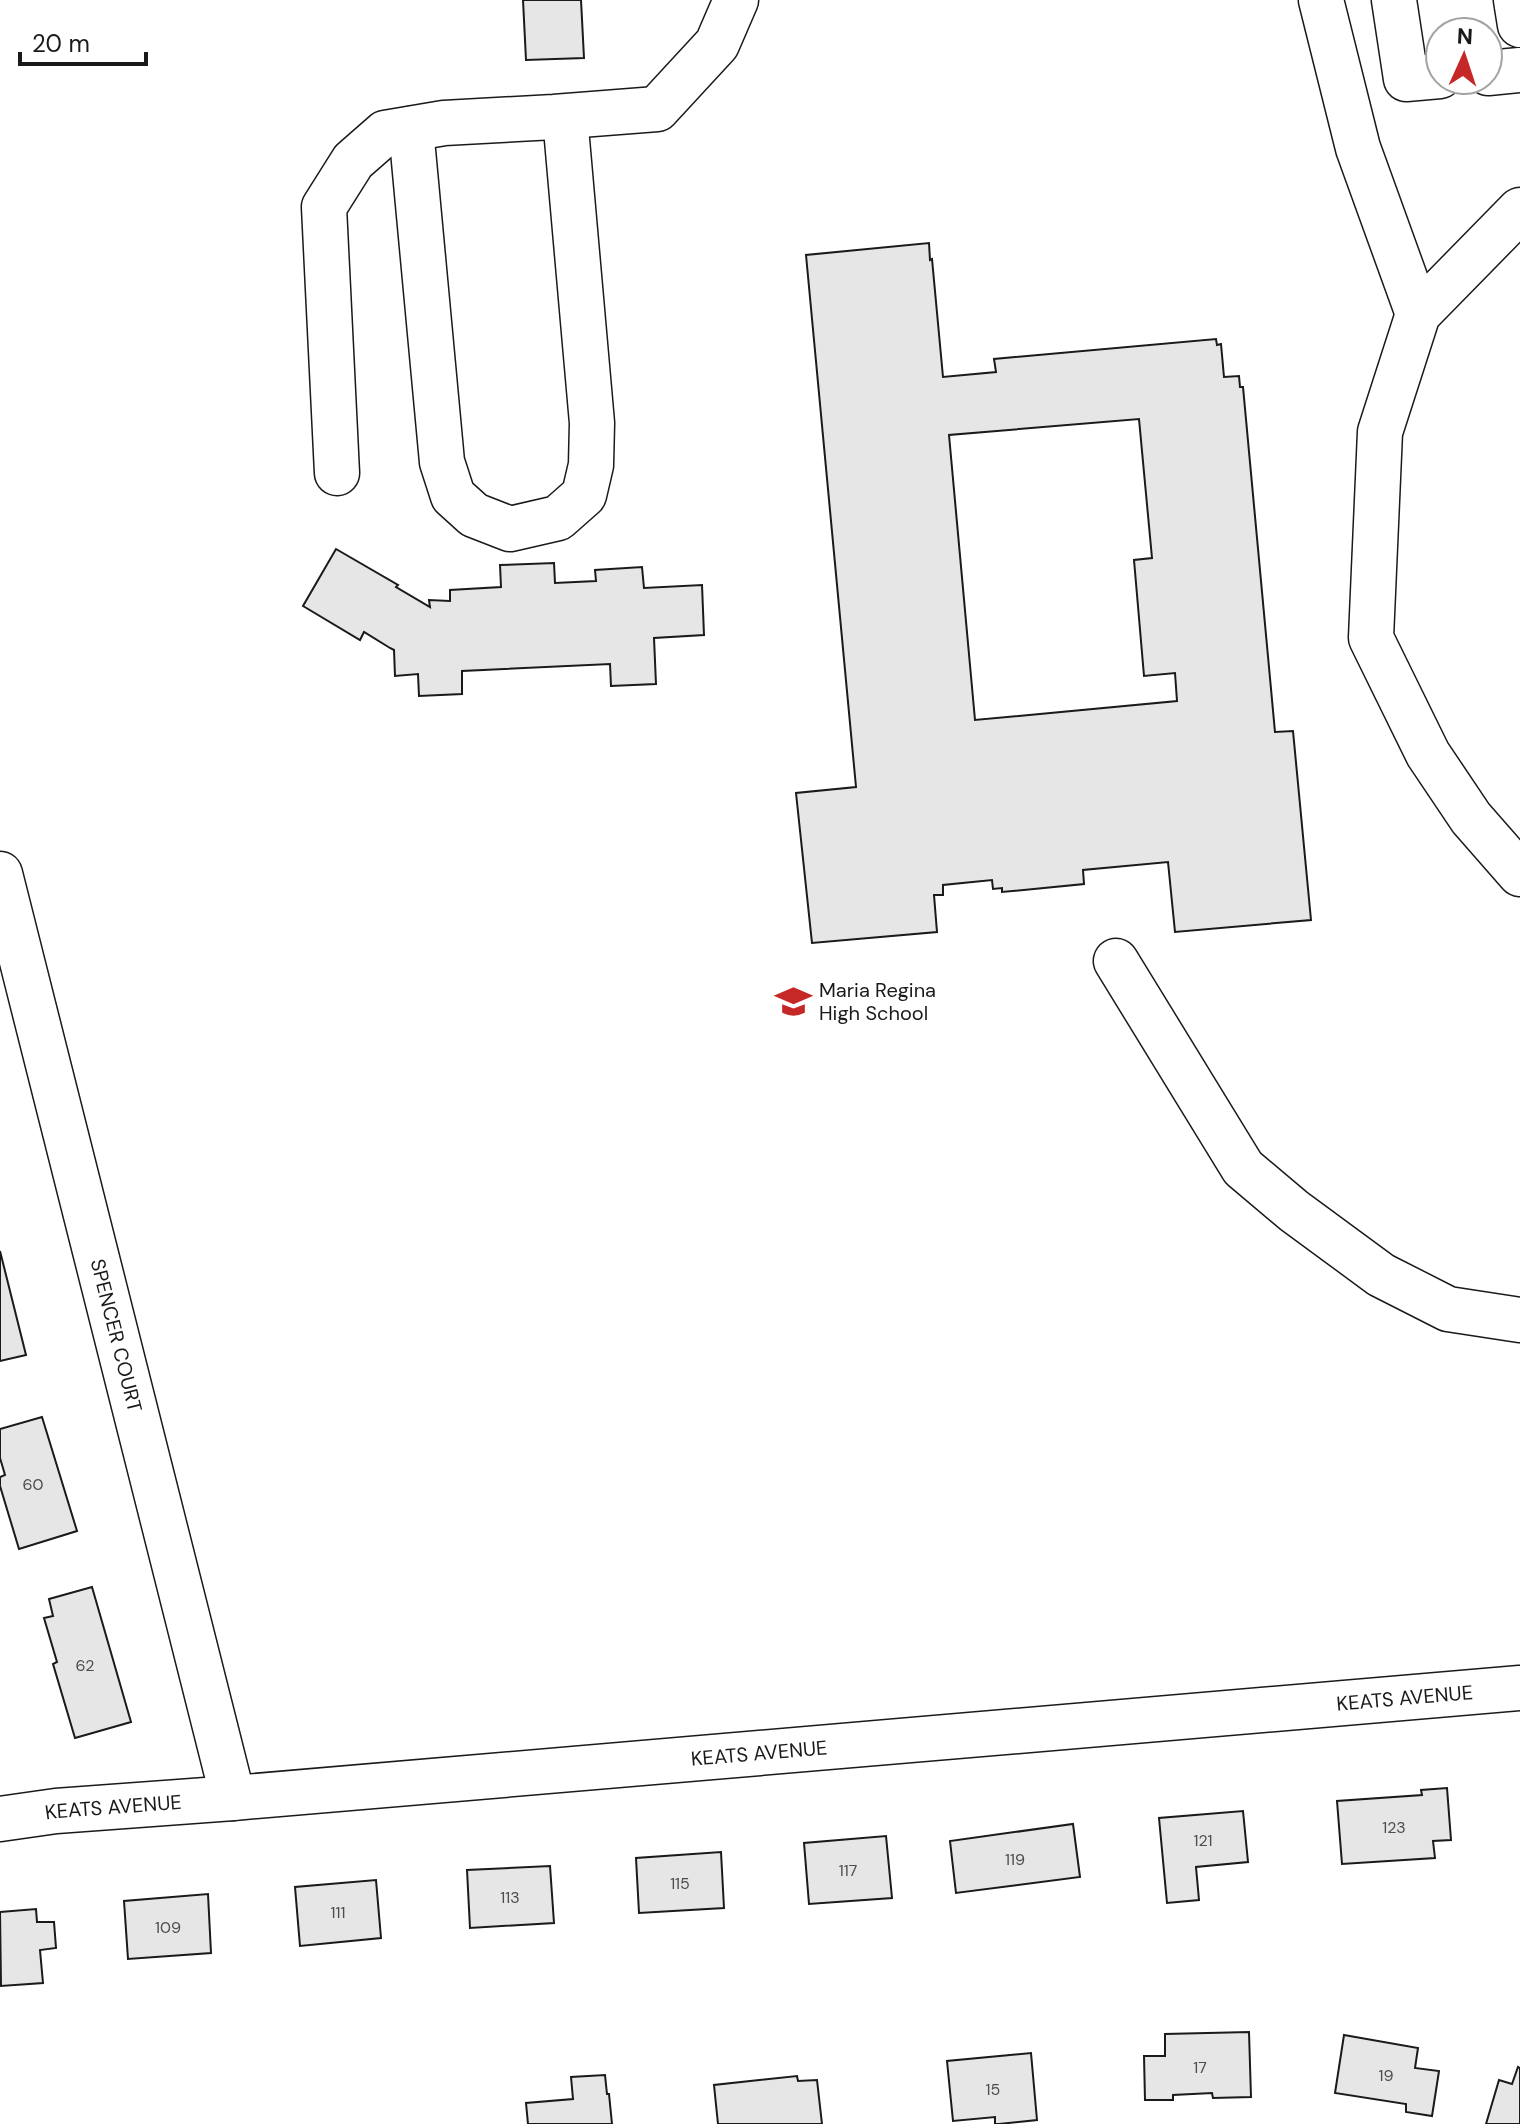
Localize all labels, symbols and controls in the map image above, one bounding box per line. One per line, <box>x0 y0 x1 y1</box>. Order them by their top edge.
scale bar <box>20 16 146 66</box>
north arrow <box>1424 16 1504 96</box>
text: N <box>1456 22 1474 51</box>
text: 20 m <box>32 28 90 59</box>
place label: Maria Regina High School <box>819 977 936 1026</box>
school or university icon: Maria Regina High School <box>774 982 812 1020</box>
street label: SPENCER COURT <box>85 1256 148 1415</box>
house number: 60 <box>23 1474 44 1495</box>
house number: 62 <box>76 1655 94 1676</box>
street label: KEATS AVENUE <box>1335 1679 1474 1717</box>
street label: KEATS AVENUE <box>690 1734 828 1772</box>
street label: KEATS AVENUE <box>43 1789 182 1825</box>
house number: 123 <box>1382 1817 1406 1838</box>
house number: 121 <box>1193 1830 1213 1851</box>
house number: 119 <box>1005 1849 1025 1870</box>
house number: 117 <box>839 1860 857 1881</box>
house number: 115 <box>670 1873 690 1894</box>
house number: 113 <box>500 1887 520 1908</box>
house number: 111 <box>331 1902 345 1923</box>
house number: 109 <box>155 1917 181 1938</box>
house number: 17 <box>1193 2057 1207 2078</box>
house number: 19 <box>1378 2065 1394 2086</box>
house number: 15 <box>986 2079 1000 2100</box>

